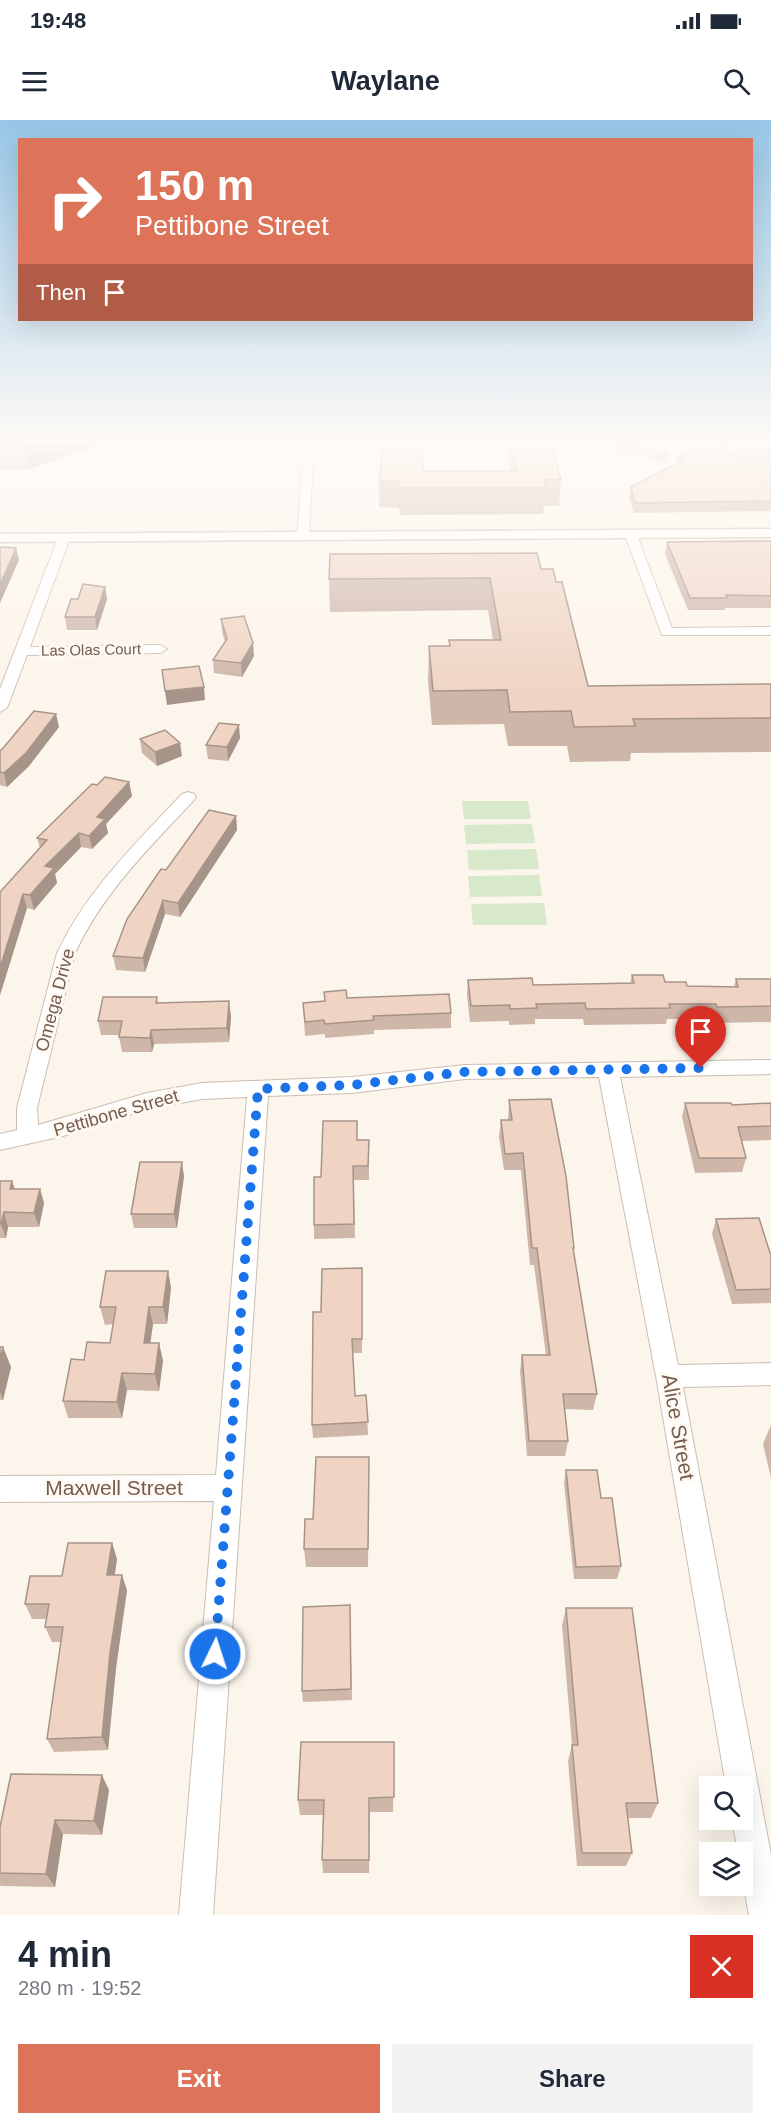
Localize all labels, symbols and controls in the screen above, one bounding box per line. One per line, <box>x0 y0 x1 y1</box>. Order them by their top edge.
text: 19:48 <box>30 8 86 33</box>
icon: menu <box>18 65 51 98</box>
icon: search <box>720 65 753 98</box>
text: Waylane <box>331 66 440 96</box>
icon: right <box>36 162 114 240</box>
text: 150 m <box>135 162 254 209</box>
text: Pettibone Street <box>135 211 329 241</box>
icon: arrive <box>98 276 131 309</box>
text: Then <box>36 280 86 305</box>
street label: Las Olas Court <box>41 640 142 659</box>
street label: Omega Drive <box>32 946 78 1054</box>
pin <box>675 1006 726 1068</box>
icon: arrive <box>684 1015 717 1048</box>
street label: Pettibone Street <box>51 1086 181 1140</box>
street label: Alice Street <box>658 1372 699 1482</box>
street label: Maxwell Street <box>45 1476 183 1499</box>
position arrow <box>183 1622 247 1686</box>
map controls <box>699 1776 753 1896</box>
button: search <box>699 1776 753 1830</box>
button: layers <box>699 1842 753 1896</box>
text: 4 min <box>18 1934 112 1975</box>
button: close <box>690 1935 753 1998</box>
text: 280 m · 19:52 <box>18 1977 141 1999</box>
button: Exit <box>18 2044 380 2113</box>
button: Share <box>392 2044 753 2113</box>

